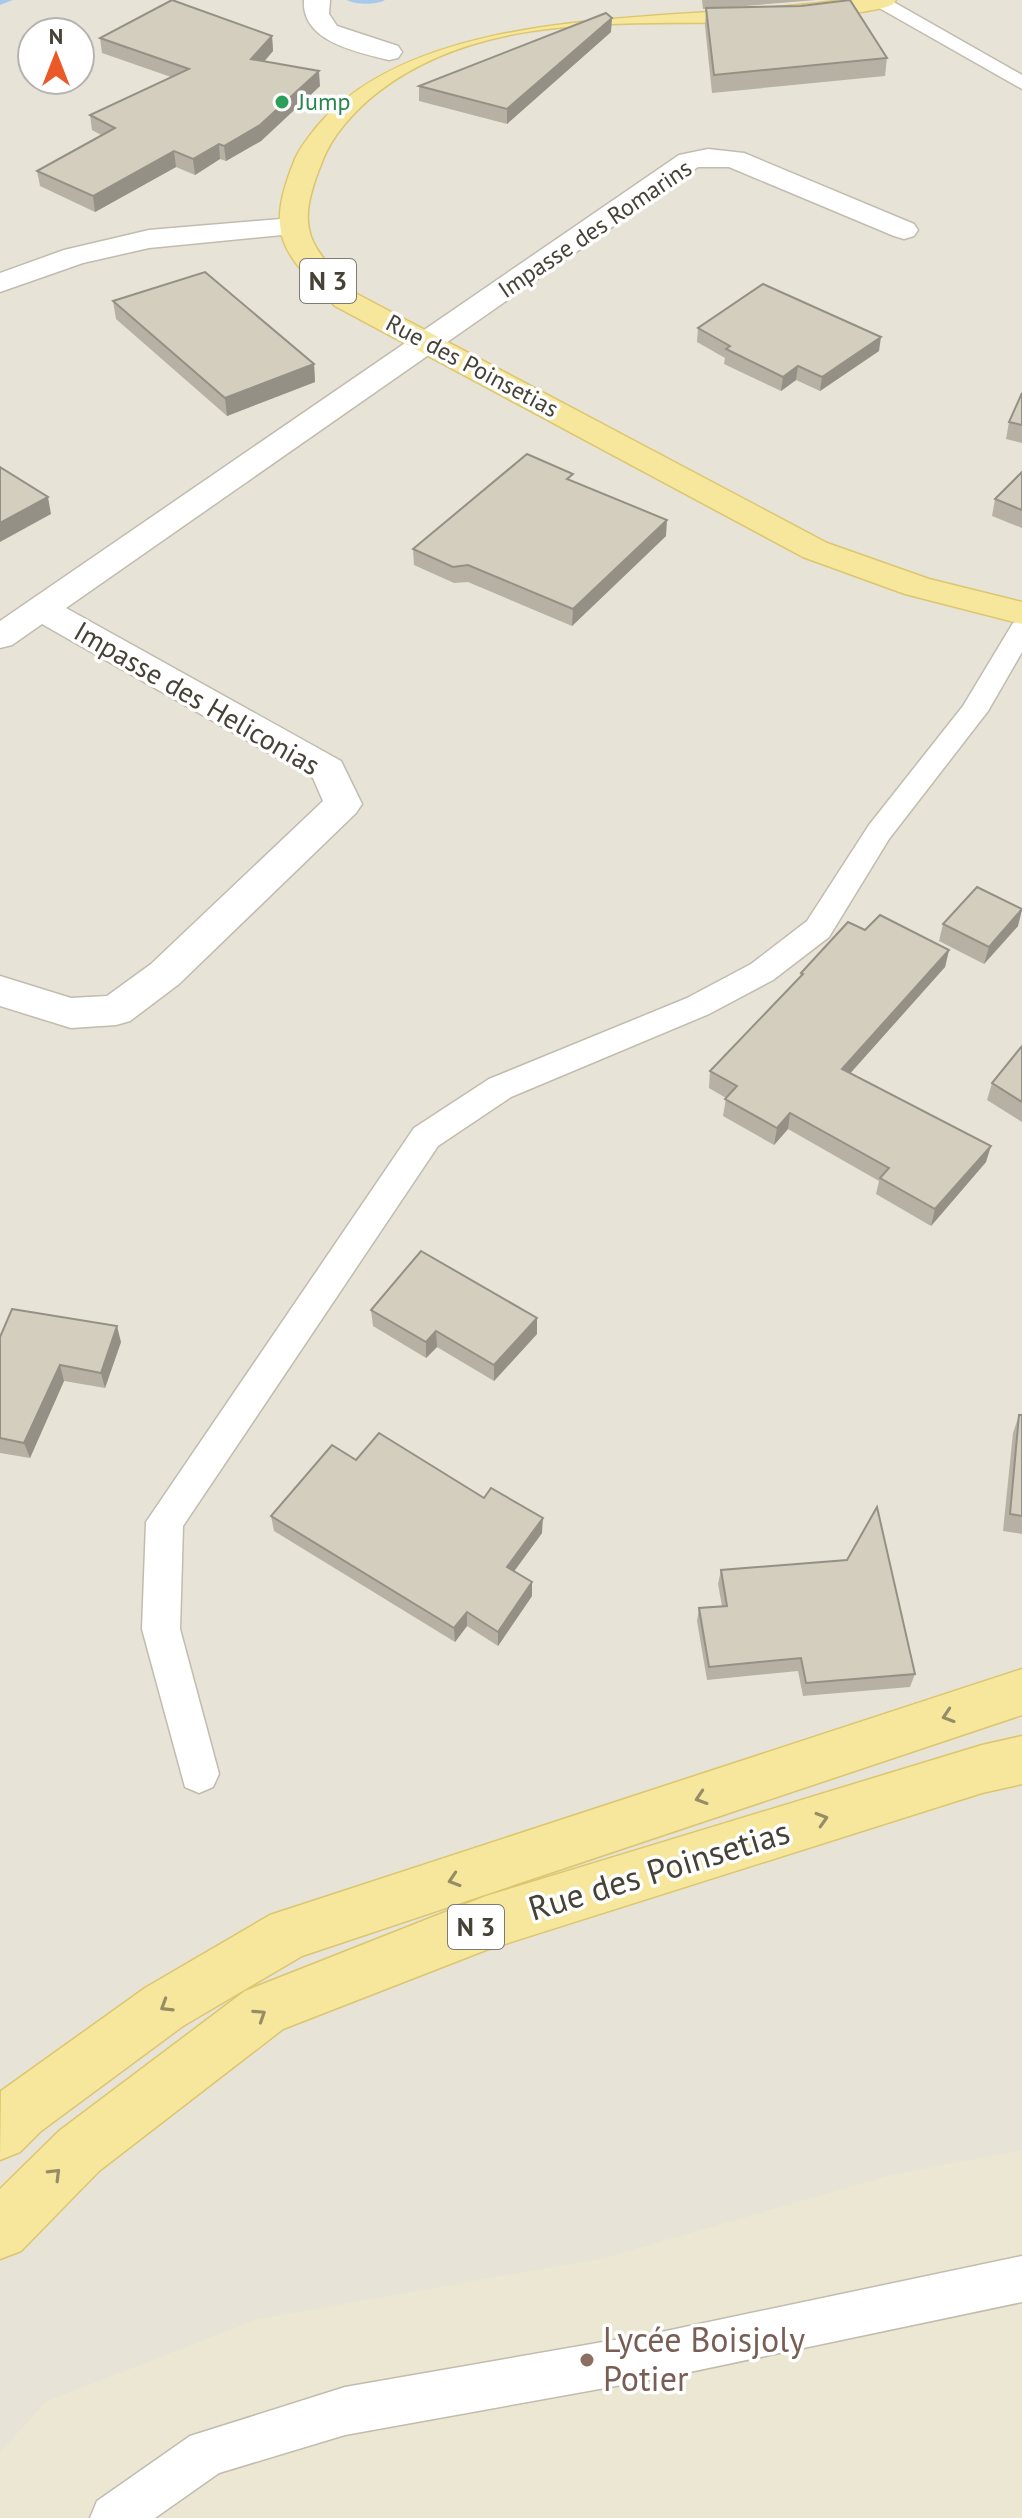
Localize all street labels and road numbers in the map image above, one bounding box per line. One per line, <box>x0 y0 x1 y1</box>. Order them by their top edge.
street label: Impasse des Romarins <box>492 152 697 305</box>
road number: N 3 <box>300 259 356 303</box>
street label: Rue des Poinsetias <box>381 307 564 424</box>
street label: Impasse des Heliconias <box>68 612 327 783</box>
street label: Rue des Poinsetias <box>523 1808 795 1930</box>
road number: N 3 <box>448 1905 504 1949</box>

